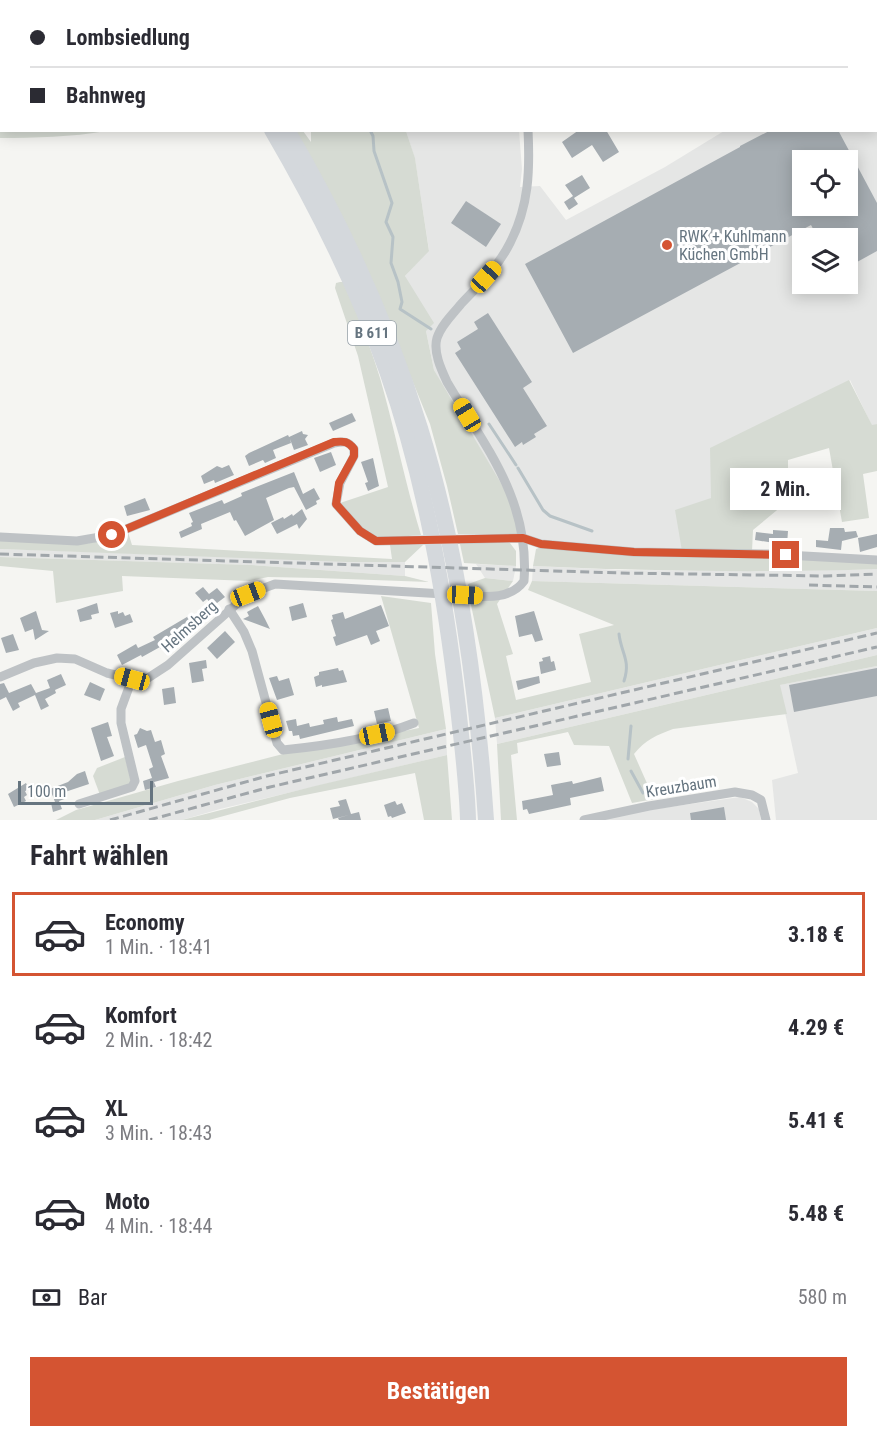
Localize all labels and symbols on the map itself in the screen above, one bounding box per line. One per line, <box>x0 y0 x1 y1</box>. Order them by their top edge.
place label: RWK + Kuhlmann Küchen GmbH <box>679 227 787 264</box>
marker: RWK + Kuhlmann Küchen GmbH <box>660 238 674 252</box>
car <box>467 258 505 296</box>
road number: B 611 <box>348 321 396 345</box>
car <box>450 395 484 435</box>
callout: 2 Min. <box>730 468 842 510</box>
route start <box>98 521 125 548</box>
route end <box>772 541 799 568</box>
car <box>228 579 268 609</box>
car <box>447 585 483 605</box>
street label: Helmsberg <box>158 596 221 656</box>
car <box>112 666 152 692</box>
car <box>258 700 284 740</box>
car <box>358 721 396 747</box>
street label: Kreuzbaum <box>645 772 718 801</box>
scale bar <box>18 778 153 806</box>

